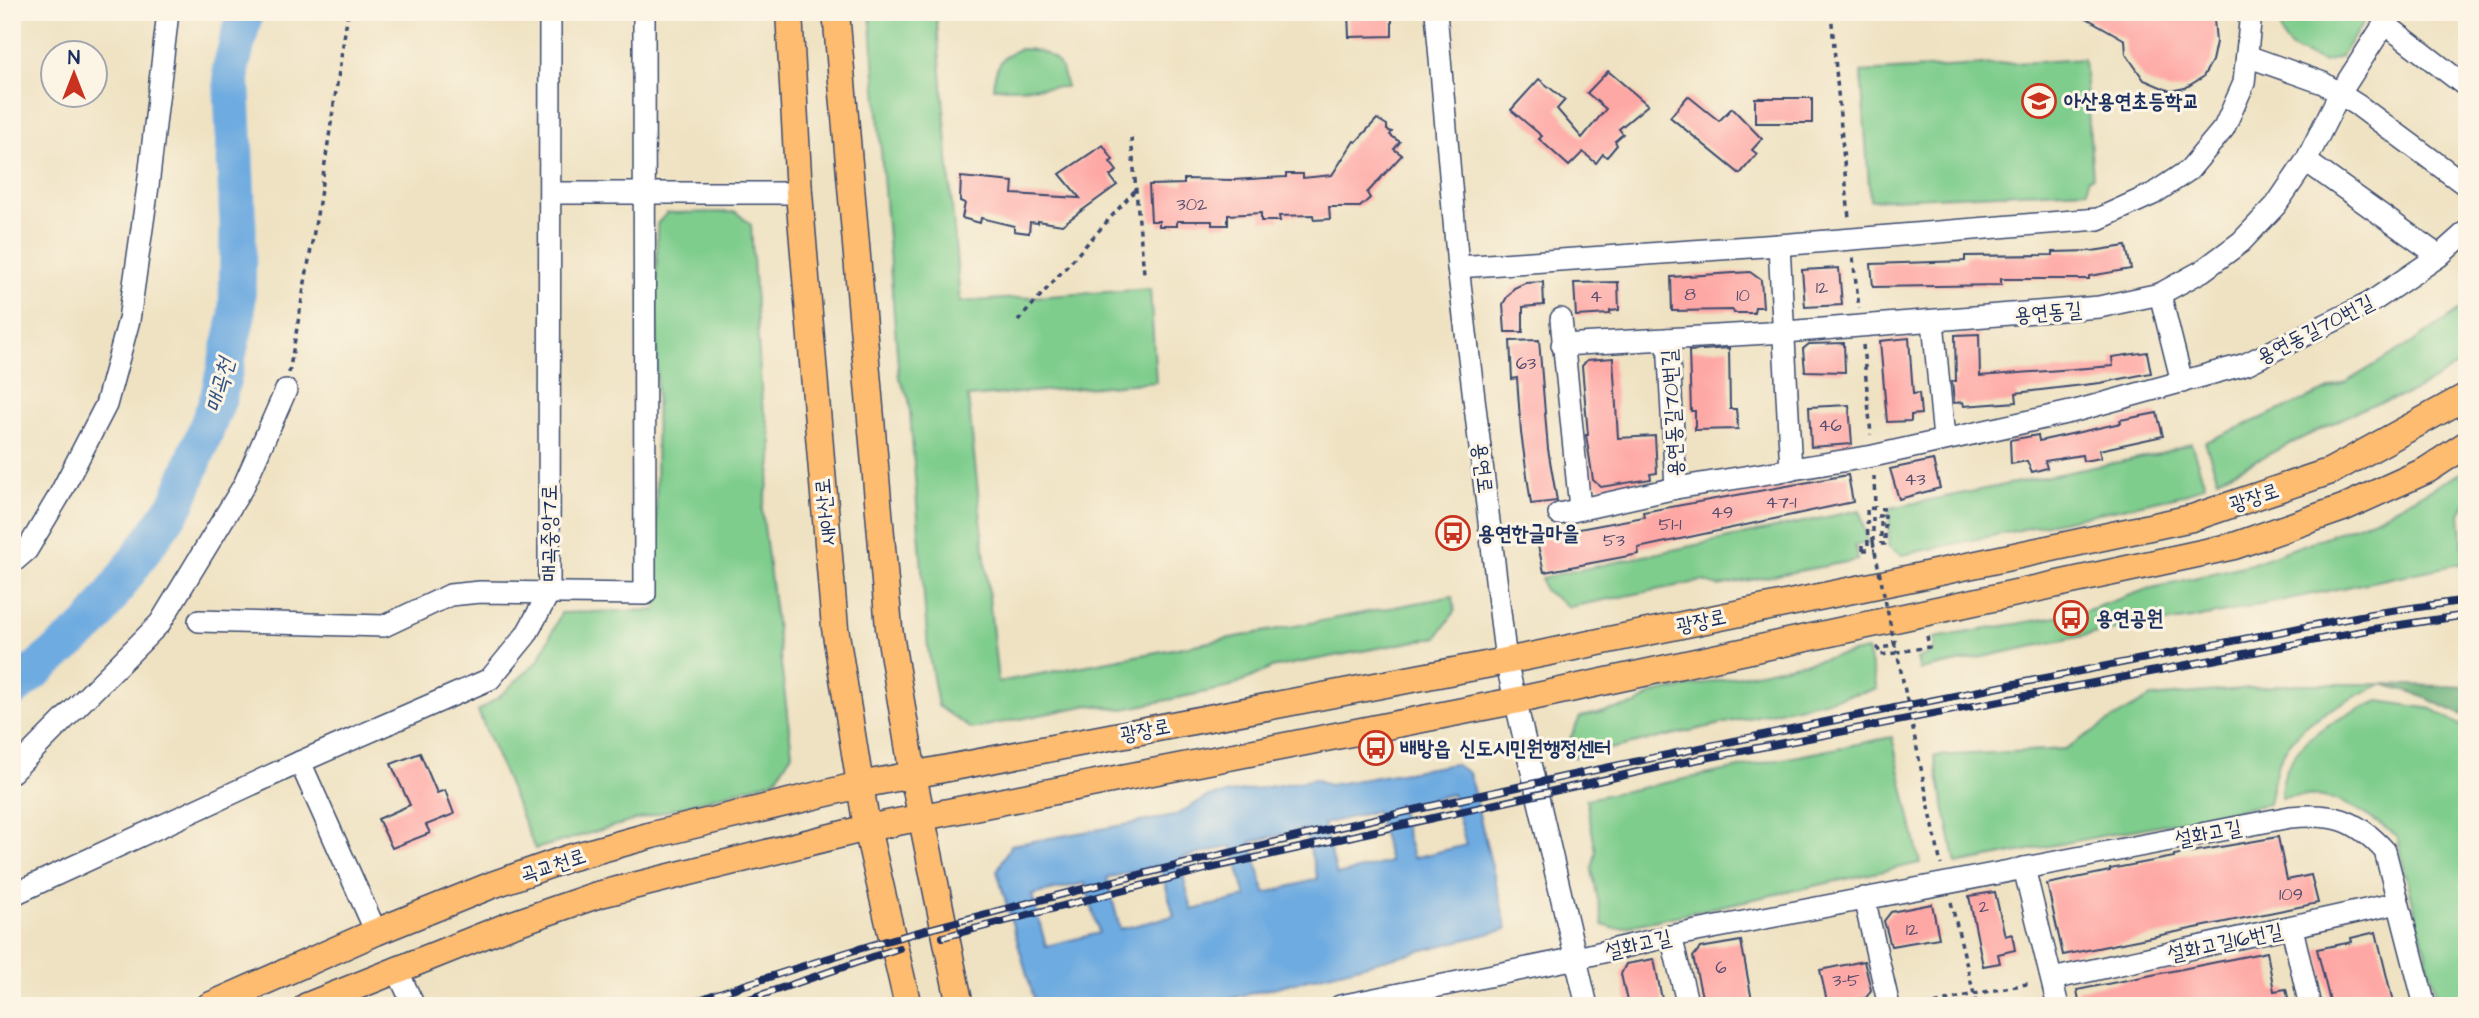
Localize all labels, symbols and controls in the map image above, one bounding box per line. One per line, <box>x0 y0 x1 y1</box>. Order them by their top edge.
north arrow <box>38 38 108 108</box>
text: N <box>68 45 80 72</box>
school or university icon: 아산용연초등학교 <box>2020 82 2058 120</box>
place label: 아산용연초등학교 <box>2064 87 2199 116</box>
house number: 302 <box>1177 192 1208 217</box>
house number: 12 <box>1816 275 1829 300</box>
house number: 8 <box>1684 282 1696 307</box>
house number: 10 <box>1736 283 1750 308</box>
house number: 4 <box>1590 284 1602 309</box>
street label: 용연동길70번길 <box>2252 288 2379 371</box>
street label: 용연동길 <box>2013 295 2083 330</box>
street label: 용연동길70번길 <box>1655 348 1690 477</box>
house number: 63 <box>1516 351 1536 376</box>
water label: 매곡천 <box>197 352 243 416</box>
house number: 46 <box>1818 413 1842 438</box>
street label: 용연로 <box>1465 441 1500 495</box>
house number: 43 <box>1904 467 1926 492</box>
street label: 광장로 <box>2226 476 2283 519</box>
street label: 새아산로 <box>808 477 843 547</box>
street label: 매곡중앙7로 <box>535 484 564 582</box>
house number: 47-1 <box>1765 490 1797 515</box>
house number: 49 <box>1711 500 1733 525</box>
house number: 51-1 <box>1659 512 1681 537</box>
bus stop icon: 용연한글마을 <box>1434 514 1472 552</box>
place label: 용연한글마을 <box>1478 519 1579 548</box>
house number: 53 <box>1603 528 1625 553</box>
bus stop icon: 용연공원 <box>2052 599 2090 637</box>
street label: 광장로 <box>1673 602 1729 641</box>
place label: 용연공원 <box>2096 604 2164 633</box>
street label: 광장로 <box>1117 711 1173 750</box>
bus stop icon: 배방읍 신도시민원행정센터 <box>1357 729 1395 767</box>
place label: 배방읍 신도시민원행정센터 <box>1400 734 1611 763</box>
street label: 설화고길 <box>2172 813 2244 854</box>
street label: 곡교천로 <box>517 841 590 890</box>
house number: 109 <box>2279 882 2303 907</box>
house number: 2 <box>1979 894 1990 919</box>
street label: 설화고길16번길 <box>2165 916 2286 969</box>
house number: 12 <box>1906 917 1919 942</box>
street label: 설화고길 <box>1602 923 1674 966</box>
house number: 6 <box>1715 955 1727 980</box>
house number: 3-5 <box>1832 968 1860 993</box>

